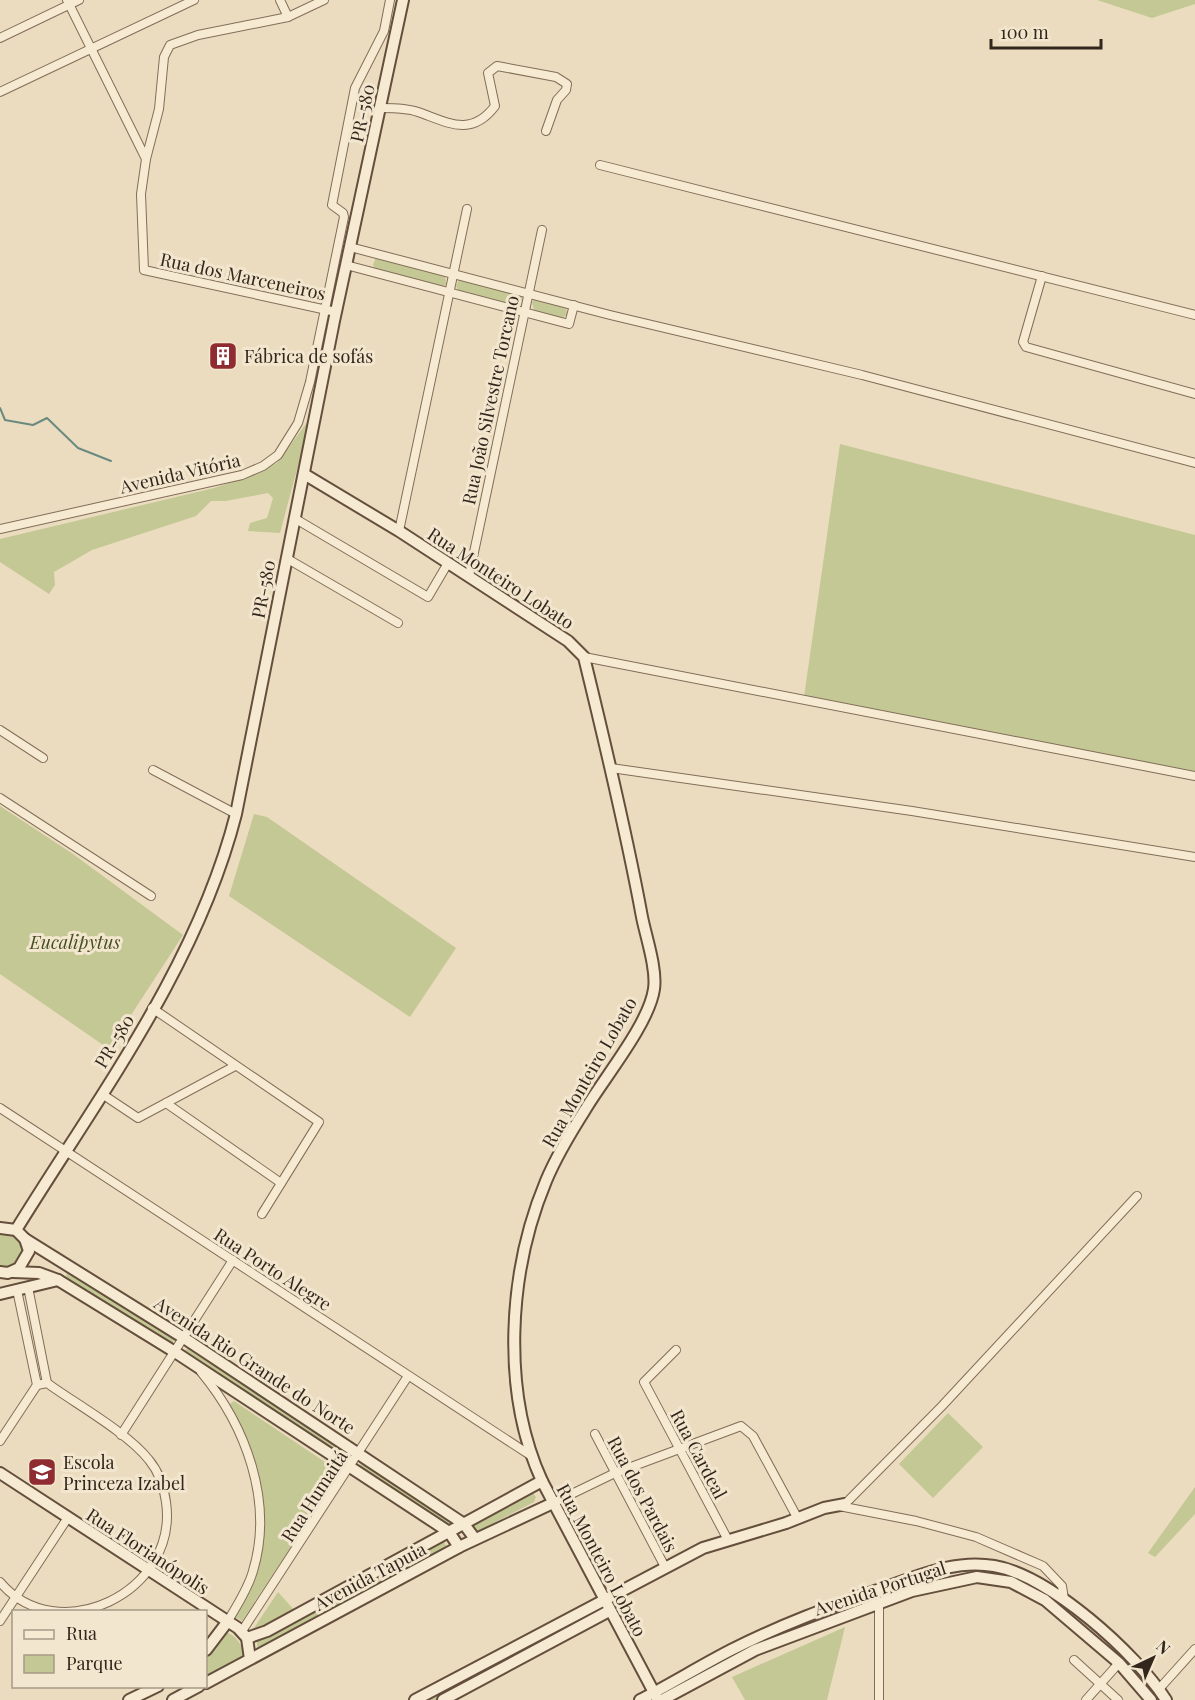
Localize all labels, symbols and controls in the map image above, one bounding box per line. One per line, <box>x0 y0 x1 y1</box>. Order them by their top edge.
scale bar <box>991 12 1100 50</box>
text: 100 m <box>1000 20 1049 44</box>
street label: PR-580 <box>344 82 380 144</box>
street label: Rua dos Marceneiros <box>158 247 328 305</box>
street label: Rua João Silvestre Torcano <box>456 293 524 507</box>
building icon: Fábrica de sofás <box>207 340 239 372</box>
place label: Fábrica de sofás <box>244 344 373 368</box>
street label: Avenida Vitória <box>117 447 243 499</box>
street label: Rua Monteiro Lobato <box>423 522 579 634</box>
street label: PR-580 <box>246 558 280 620</box>
park label: Eucalipytus <box>29 930 120 954</box>
street label: Rua Monteiro Lobato <box>536 992 642 1152</box>
street label: PR-580 <box>89 1010 139 1072</box>
street label: Rua Porto Alegre <box>210 1222 336 1316</box>
street label: Avenida Rio Grande do Norte <box>149 1290 360 1439</box>
street label: Rua Cardeal <box>665 1405 733 1503</box>
street label: Rua dos Pardais <box>602 1432 684 1556</box>
street label: Rua Humaitá <box>275 1445 353 1546</box>
place label: Escola Princeza Izabel <box>63 1450 185 1495</box>
school or university icon: Escola Princeza Izabel <box>26 1456 58 1488</box>
street label: Rua Monteiro Lobato <box>552 1479 653 1641</box>
street label: Rua Florianópolis <box>82 1502 214 1600</box>
street label: Avenida Tapuia <box>309 1536 430 1616</box>
street label: Avenida Portugal <box>810 1555 949 1621</box>
legend <box>12 1610 207 1688</box>
text: Rua <box>66 1621 97 1645</box>
north arrow <box>1123 1628 1183 1688</box>
text: N <box>1152 1635 1176 1659</box>
text: Parque <box>66 1651 123 1675</box>

